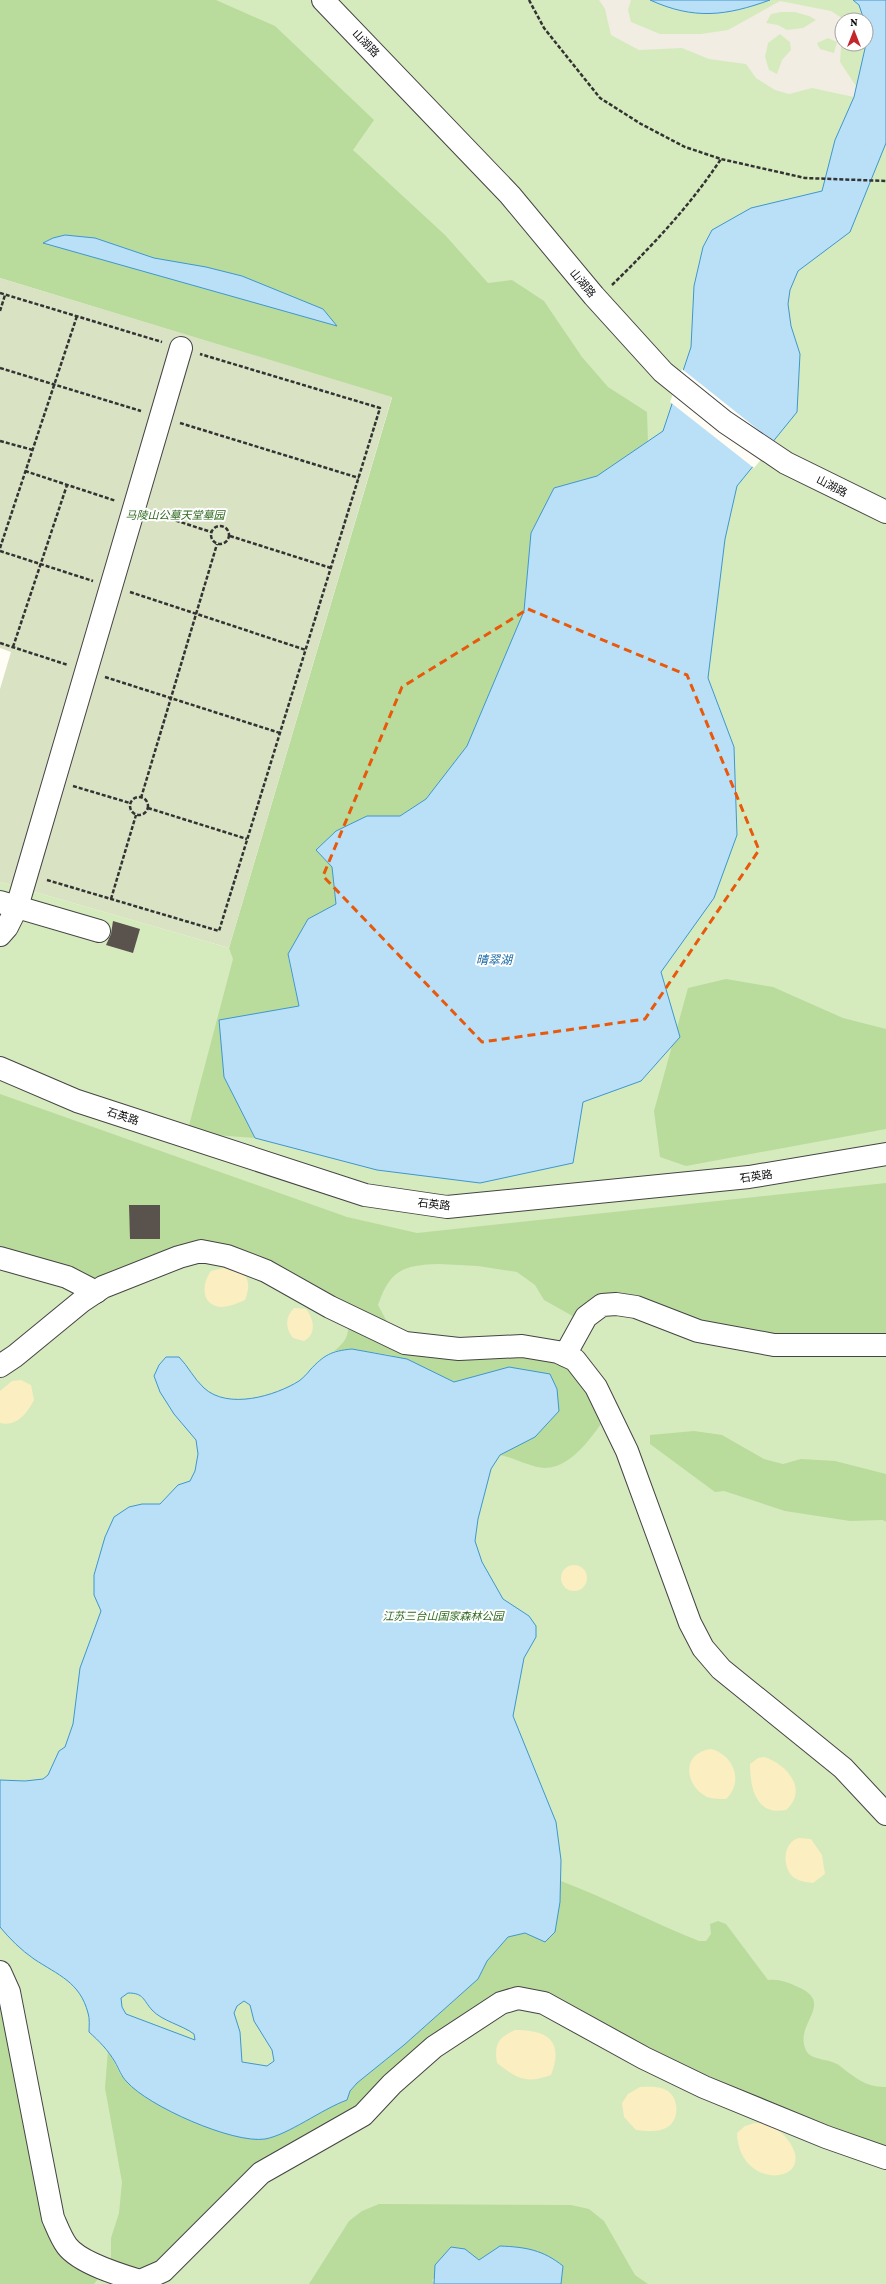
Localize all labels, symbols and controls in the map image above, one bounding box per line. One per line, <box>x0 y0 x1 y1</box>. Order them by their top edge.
north arrow <box>834 12 874 52</box>
text: N <box>850 16 858 28</box>
street label: 山湖路 <box>350 27 382 59</box>
street label: 山湖路 <box>568 267 598 299</box>
street label: 山湖路 <box>815 473 849 499</box>
park label: 马陵山公墓天堂墓园 <box>126 509 226 521</box>
water label: 晴翠湖 <box>476 953 514 967</box>
street label: 石英路 <box>105 1105 141 1127</box>
street label: 石英路 <box>739 1168 773 1184</box>
street label: 石英路 <box>417 1196 451 1212</box>
park label: 江苏三台山国家森林公园 <box>383 1610 505 1622</box>

